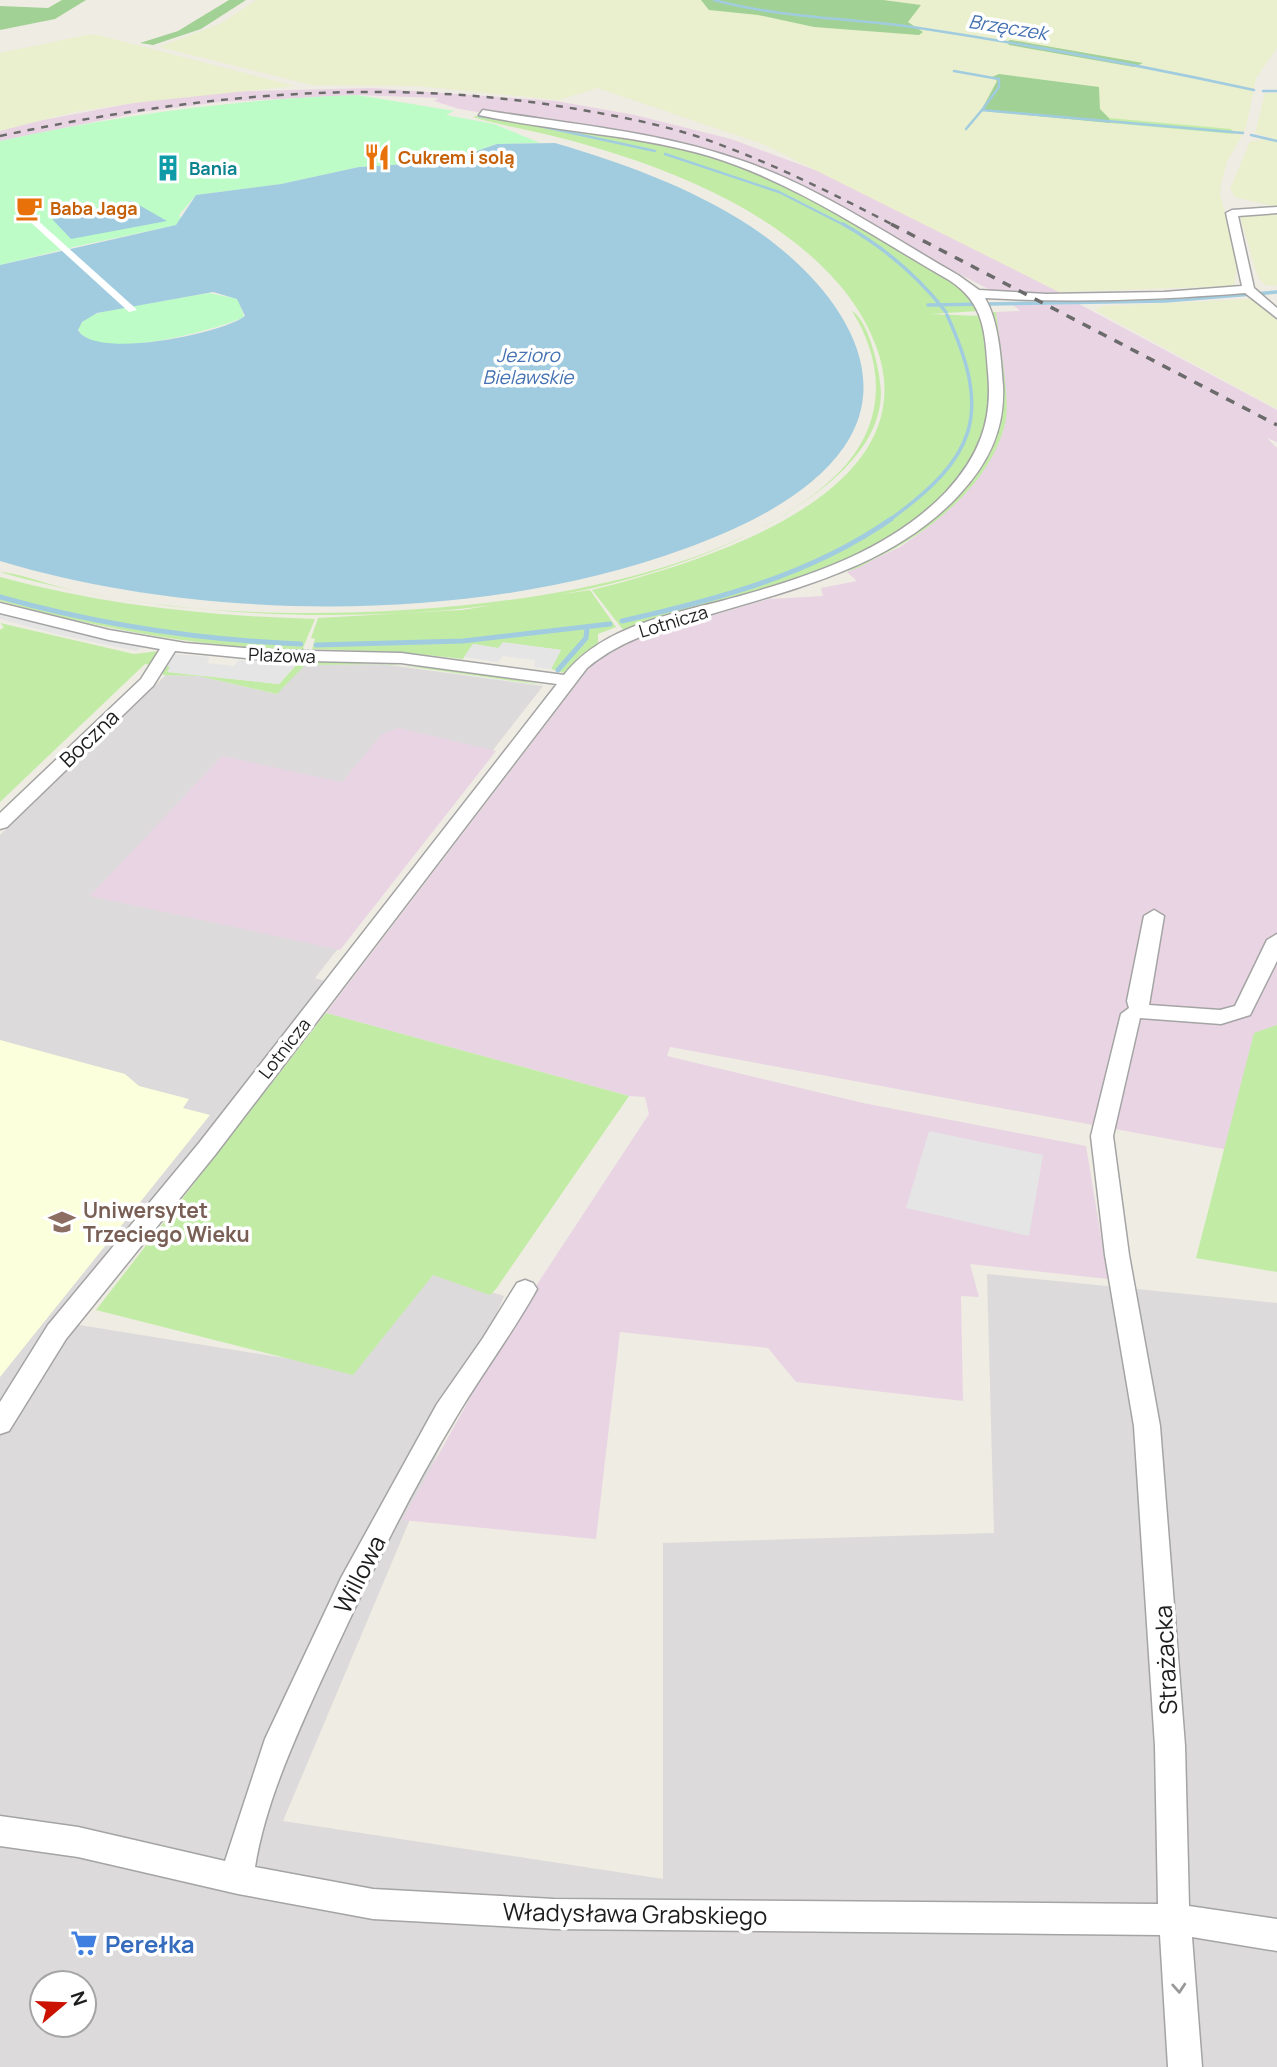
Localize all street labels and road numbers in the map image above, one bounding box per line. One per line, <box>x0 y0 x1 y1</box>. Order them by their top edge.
street label: Lotnicza <box>636 599 710 643</box>
street label: Plażowa <box>248 642 316 668</box>
street label: Boczna <box>53 703 125 773</box>
street label: Lotnicza <box>253 1013 315 1083</box>
street label: Willowa <box>325 1529 393 1619</box>
street label: Strażacka <box>1146 1604 1184 1716</box>
street label: Władysława Grabskiego <box>502 1894 768 1932</box>

